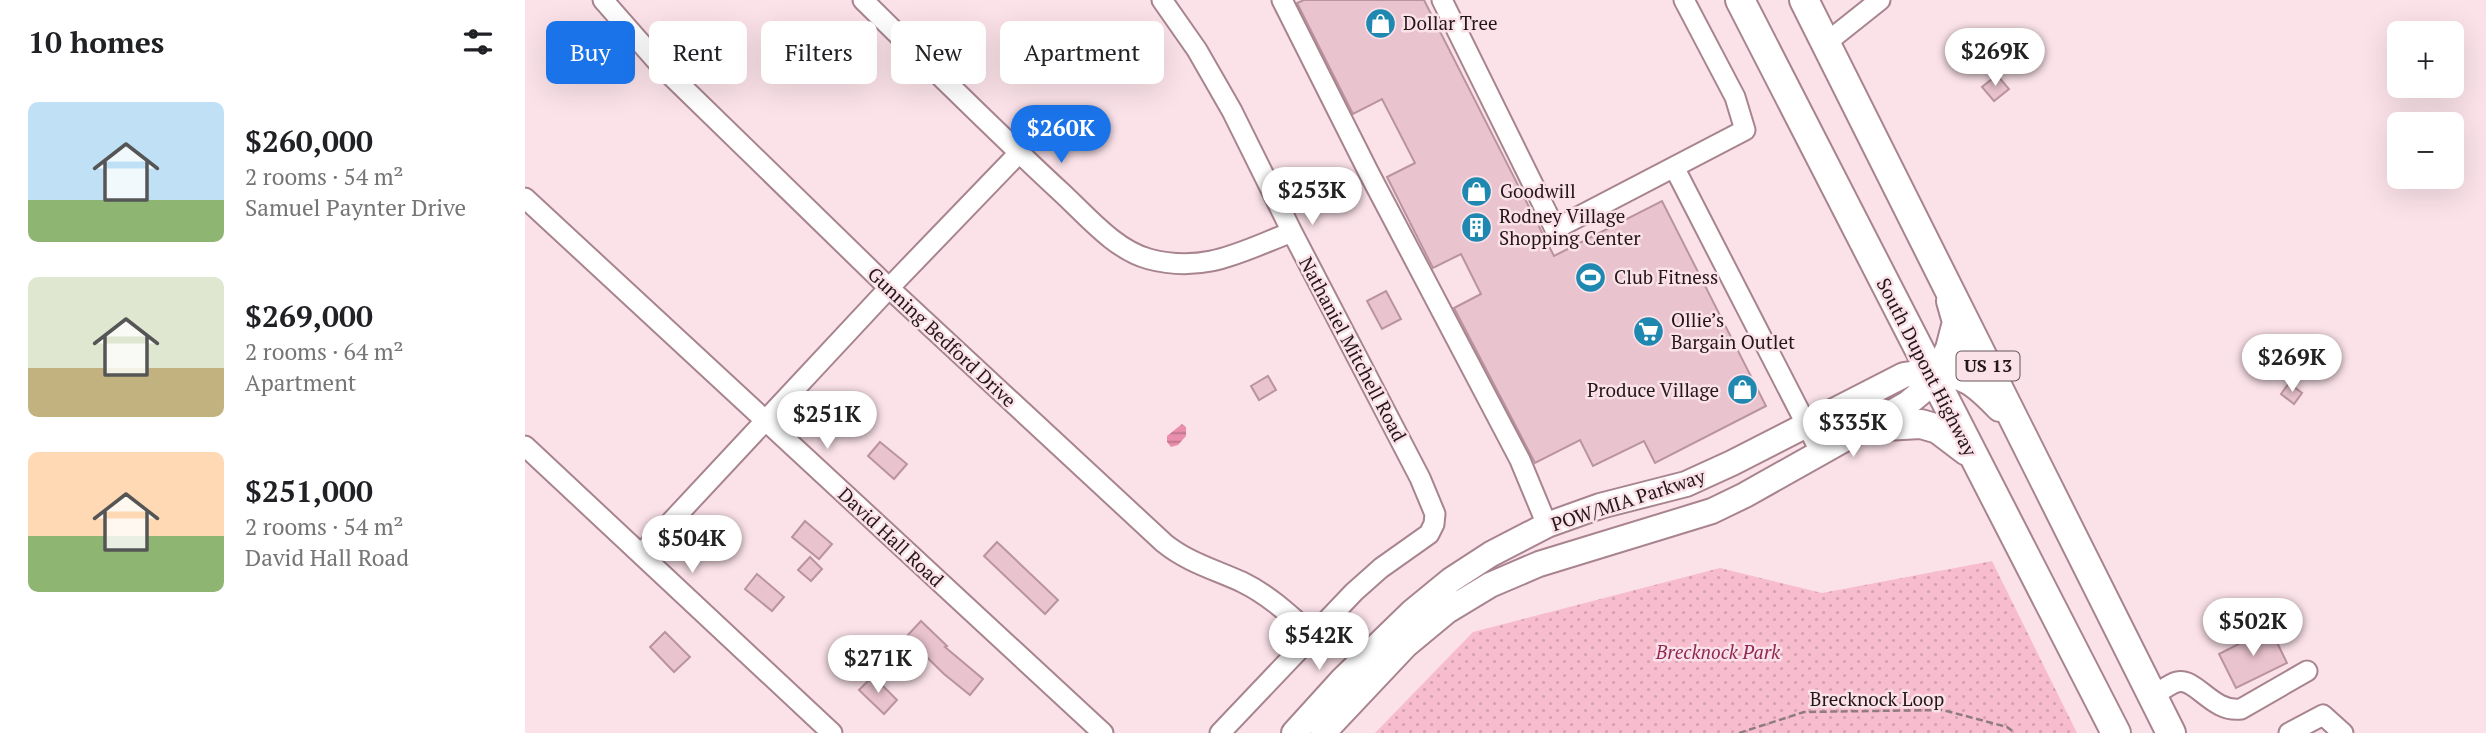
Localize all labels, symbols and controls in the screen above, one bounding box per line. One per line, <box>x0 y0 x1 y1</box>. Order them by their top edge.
shop icon: Dollar Tree <box>1363 6 1397 40</box>
place label: Dollar Tree <box>1403 10 1498 35</box>
chip: Buy <box>546 21 635 84</box>
chip: Rent <box>649 21 747 84</box>
chip: Filters <box>761 21 877 84</box>
chip: New <box>891 21 986 84</box>
chip: Apartment <box>1000 21 1164 84</box>
map controls <box>2387 21 2464 189</box>
button: + <box>2387 21 2464 98</box>
text: 10 homes <box>28 22 164 62</box>
icon: filters <box>459 23 497 61</box>
pin: $269K <box>1946 28 2044 88</box>
text: $269K <box>1961 35 2029 66</box>
pin: $260K <box>1012 106 1110 165</box>
text: $260K <box>1027 112 1095 143</box>
button: − <box>2387 112 2464 189</box>
text: $260,000 <box>245 121 373 161</box>
icon: home <box>84 130 168 214</box>
text: 2 rooms · 54 m² <box>245 161 404 192</box>
pin: $253K <box>1263 168 1361 227</box>
text: $253K <box>1278 174 1346 205</box>
shop icon: Goodwill <box>1460 174 1494 208</box>
place label: Goodwill <box>1500 178 1576 203</box>
text: Samuel Paynter Drive <box>245 192 466 223</box>
place label: Rodney Village Shopping Center <box>1499 203 1641 250</box>
building icon: Rodney Village Shopping Center <box>1459 210 1493 244</box>
street label: Nathaniel Mitchell Road <box>1294 252 1413 446</box>
sports icon: Club Fitness <box>1574 260 1608 294</box>
street label: Gunning Bedford Drive <box>863 261 1022 412</box>
place label: Club Fitness <box>1614 264 1718 289</box>
street label: South Dupont Highway <box>1872 273 1983 460</box>
text: $269,000 <box>245 296 373 336</box>
icon: home <box>84 305 168 389</box>
place label: Ollie’s Bargain Outlet <box>1671 307 1795 354</box>
supermarket icon: Ollie’s Bargain Outlet <box>1631 314 1665 348</box>
pin: $269K <box>2243 334 2341 394</box>
text: 2 rooms · 64 m² <box>245 336 404 367</box>
text: $269K <box>2258 341 2326 372</box>
road number: US 13 <box>1957 352 2019 380</box>
text: Apartment <box>245 367 356 398</box>
shop icon: Produce Village <box>1725 373 1759 407</box>
place label: Produce Village <box>1587 377 1719 402</box>
pin: $251K <box>778 392 876 451</box>
text: $251K <box>793 398 861 429</box>
pin: $335K <box>1804 400 1902 459</box>
text: $335K <box>1819 406 1887 437</box>
street label: POW/MIA Parkway <box>1548 463 1708 536</box>
text: $251,000 <box>245 471 373 511</box>
icon: home <box>84 480 168 564</box>
street label: David Hall Road <box>833 481 950 592</box>
text: 2 rooms · 54 m² <box>245 511 404 542</box>
pin: $504K <box>643 516 741 575</box>
text: $504K <box>658 522 726 553</box>
text: David Hall Road <box>245 542 409 573</box>
pin: $502K <box>2204 598 2302 658</box>
text: $502K <box>2219 605 2287 636</box>
pin: $542K <box>1270 612 1368 672</box>
text: $542K <box>1285 619 1353 650</box>
pin: $271K <box>829 636 927 695</box>
park label: Brecknock Park <box>1655 639 1781 664</box>
text: $271K <box>844 642 912 673</box>
street label: Brecknock Loop <box>1810 686 1944 711</box>

